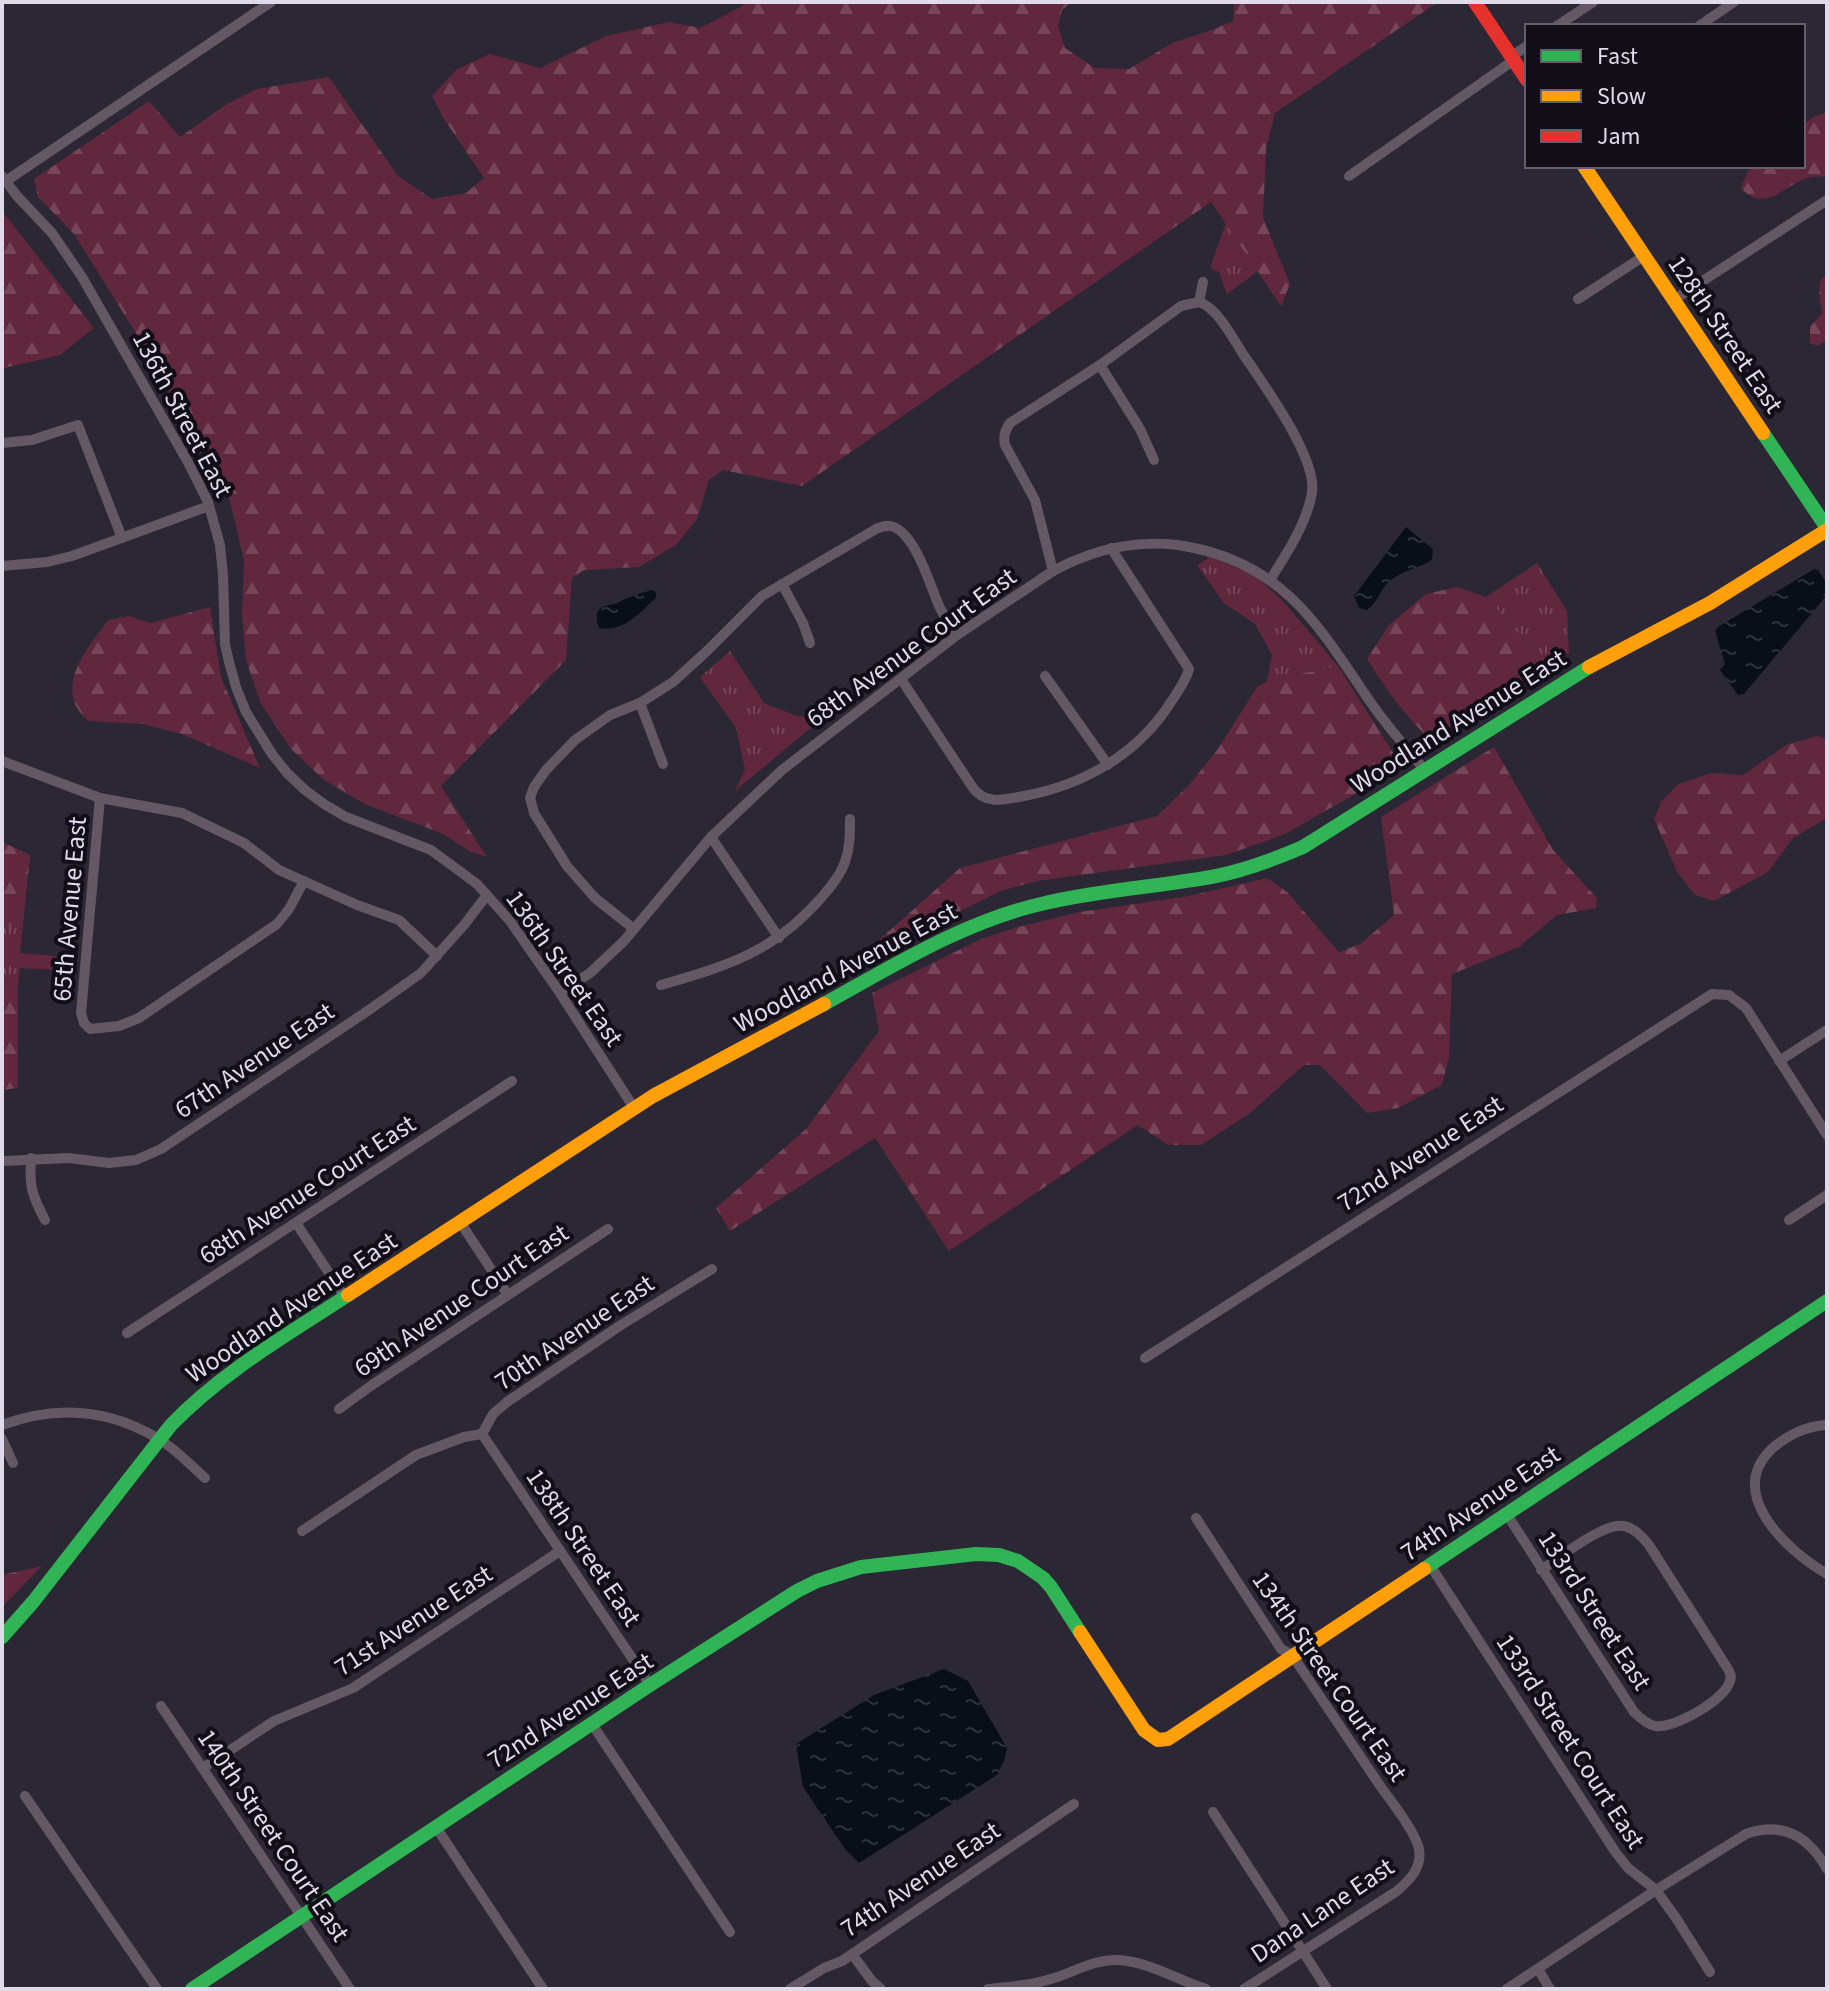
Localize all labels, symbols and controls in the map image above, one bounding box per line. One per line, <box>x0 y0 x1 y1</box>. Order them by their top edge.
legend <box>1525 24 1805 168</box>
text: Fast <box>1597 39 1638 74</box>
text: Slow <box>1597 79 1646 114</box>
text: Jam <box>1597 119 1641 154</box>
street label: 128th Street East <box>1659 248 1792 421</box>
street label: 136th Street East <box>123 325 242 504</box>
street label: 68th Avenue Court East <box>799 558 1024 736</box>
street label: Woodland Avenue East <box>1343 640 1573 803</box>
street label: 65th Avenue East <box>43 815 96 1003</box>
street label: 136th Street East <box>497 883 632 1054</box>
street label: Woodland Avenue East <box>727 893 964 1042</box>
street label: 67th Avenue East <box>167 993 342 1128</box>
street label: 72nd Avenue East <box>1330 1086 1511 1221</box>
street label: 68th Avenue Court East <box>192 1105 423 1273</box>
street label: 69th Avenue Court East <box>347 1215 576 1386</box>
street label: Woodland Avenue East <box>178 1223 405 1392</box>
street label: 70th Avenue East <box>487 1265 662 1400</box>
street label: 74th Avenue East <box>1393 1436 1568 1571</box>
street label: 138th Street East <box>517 1461 650 1634</box>
street label: 133rd Street East <box>1529 1523 1660 1697</box>
street label: 71st Avenue East <box>327 1555 500 1685</box>
street label: 134th Street Court East <box>1243 1564 1416 1789</box>
street label: 133rd Street Court East <box>1487 1627 1654 1856</box>
street label: 72nd Avenue East <box>480 1643 661 1778</box>
street label: 140th Street Court East <box>189 1722 359 1949</box>
street label: 74th Avenue East <box>833 1812 1008 1947</box>
street label: Dana Lane East <box>1243 1849 1401 1972</box>

